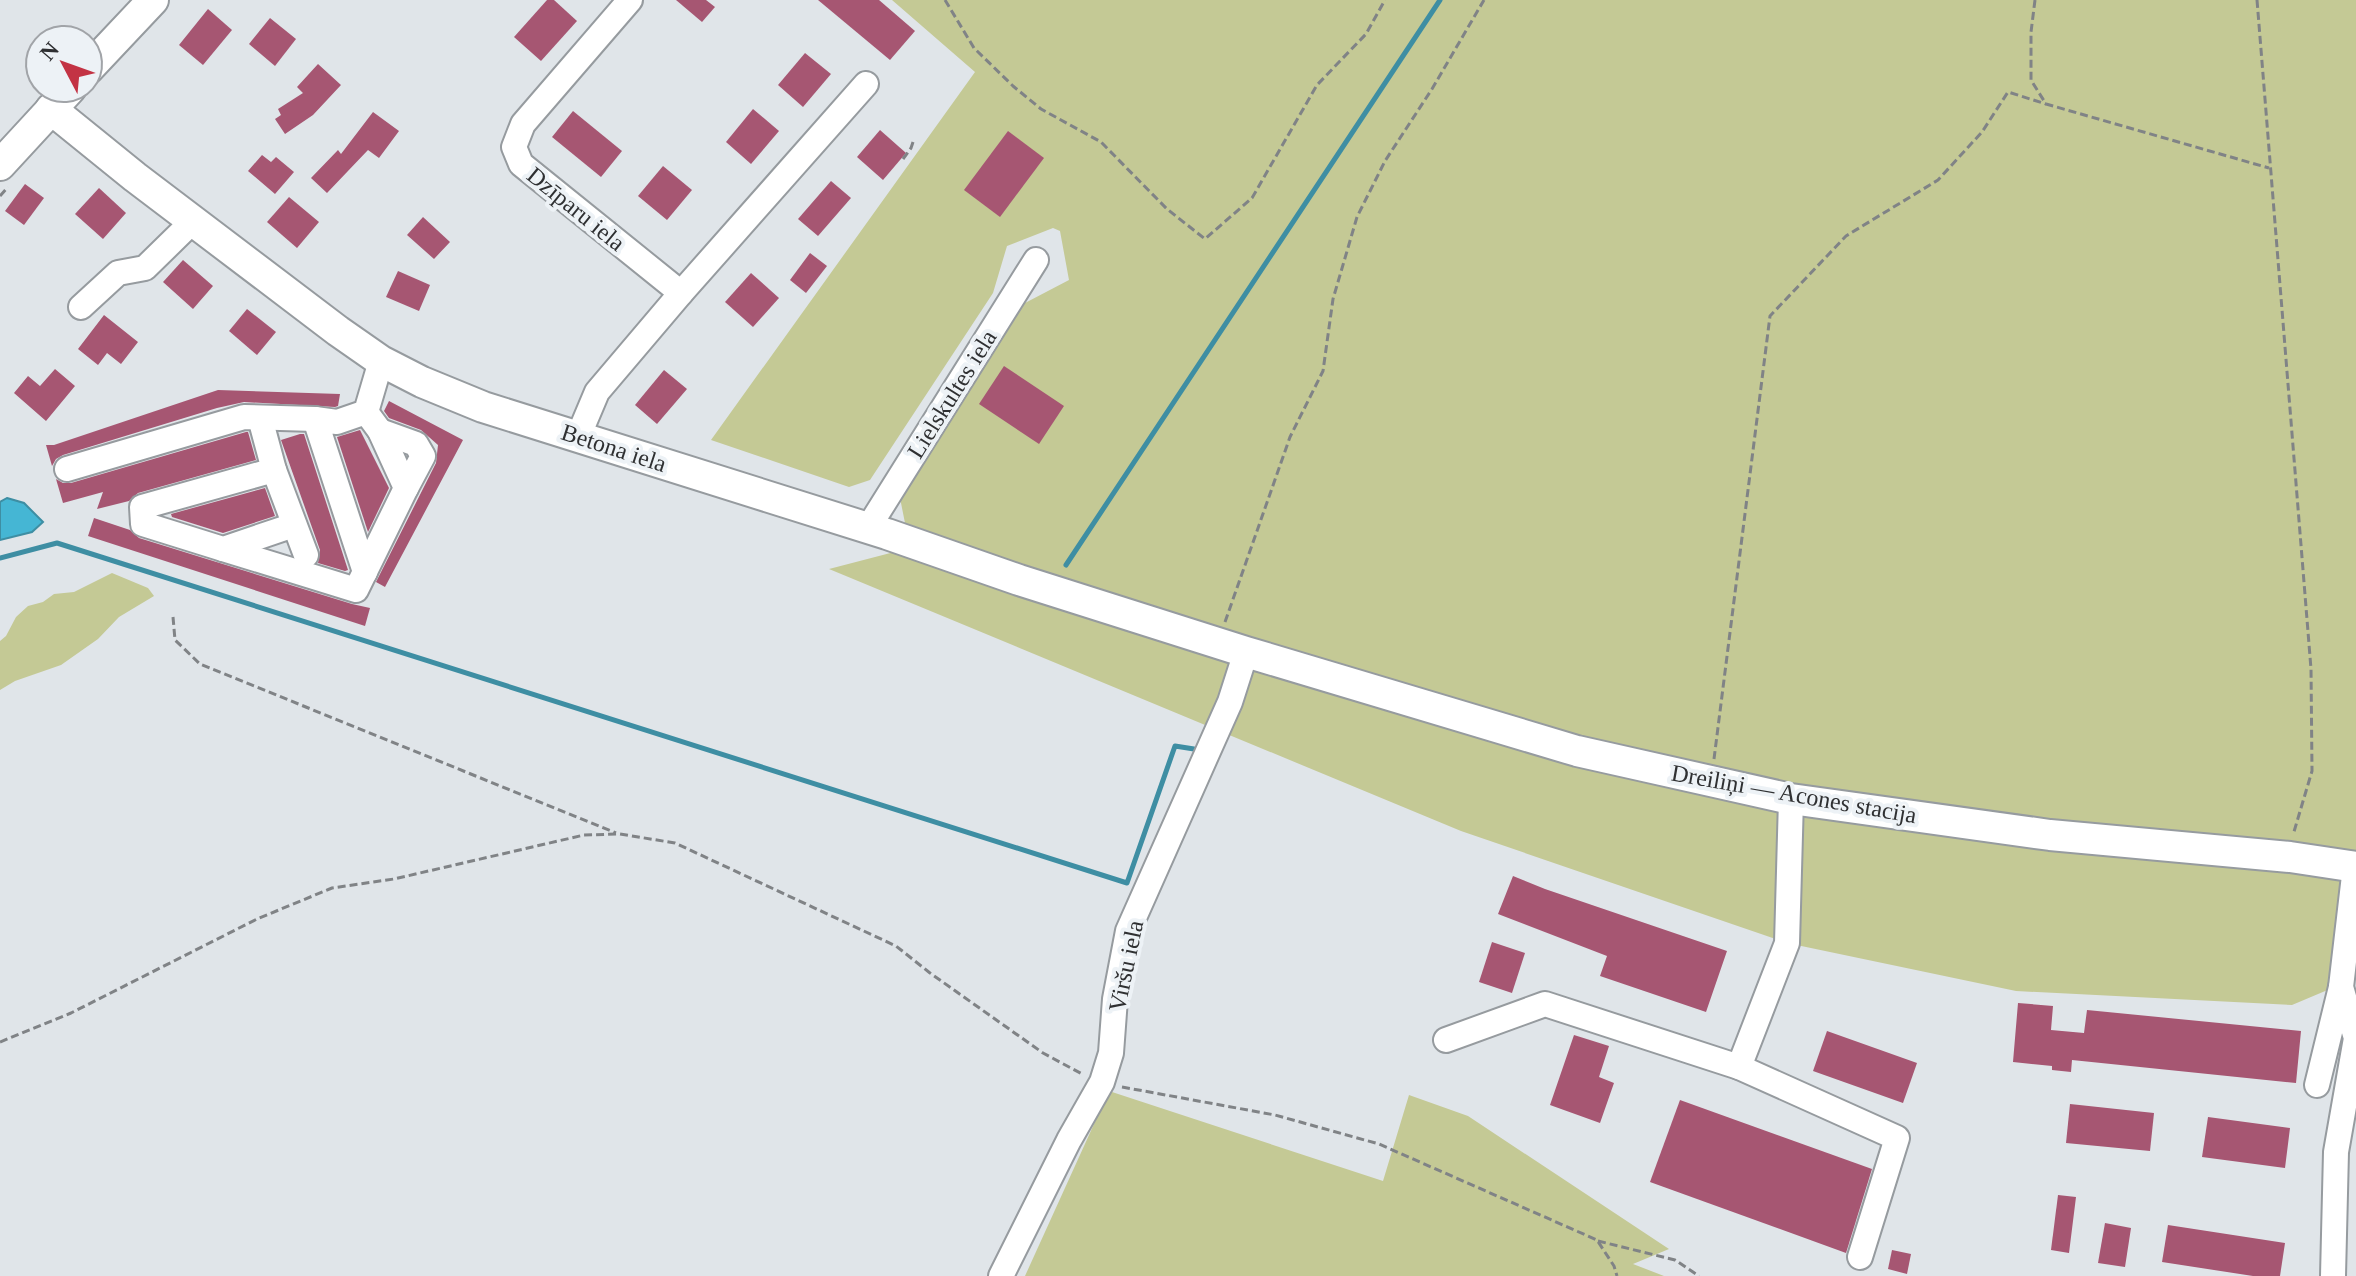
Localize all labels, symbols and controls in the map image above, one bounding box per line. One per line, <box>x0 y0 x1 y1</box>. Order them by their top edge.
north arrow <box>24 24 104 104</box>
text: N <box>35 37 64 65</box>
street label: Dzīparu iela <box>522 162 630 256</box>
street label: Lielskultes iela <box>902 325 1002 463</box>
street label: Betona iela <box>558 419 670 477</box>
street label: Dreiliņi — Acones stacija <box>1669 760 1919 829</box>
street label: Viršu iela <box>1104 918 1148 1014</box>

